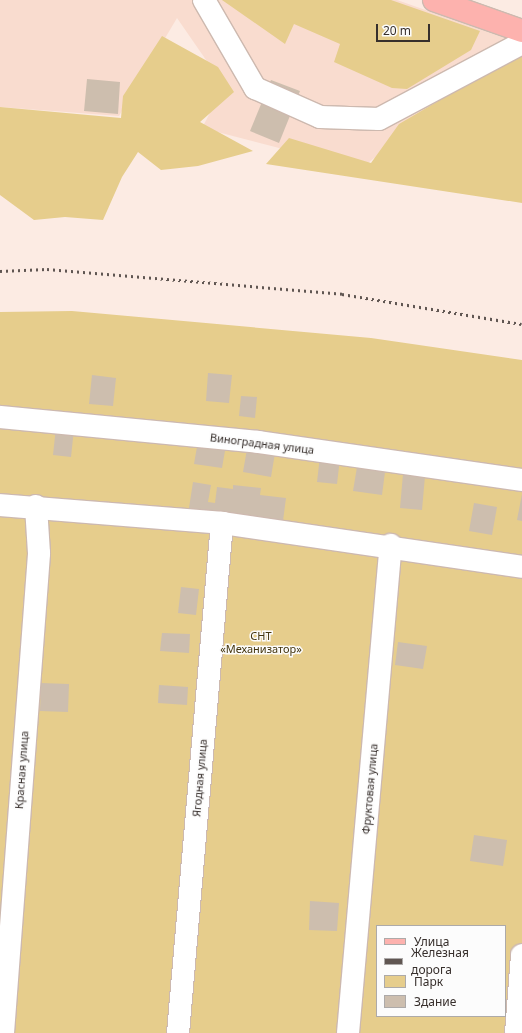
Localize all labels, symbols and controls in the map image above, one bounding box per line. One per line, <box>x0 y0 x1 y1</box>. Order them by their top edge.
scale bar <box>378 16 432 42</box>
text: 20 m <box>383 22 411 39</box>
street label: Виноградная улица <box>209 431 315 457</box>
park label: СНТ «Механизатор» <box>220 630 302 656</box>
street label: Красная улица <box>13 730 31 810</box>
street label: Ягодная улица <box>190 739 210 817</box>
street label: Фруктовая улица <box>359 743 381 835</box>
legend <box>376 925 506 1017</box>
text: Улица <box>414 933 449 950</box>
text: Железная дорога <box>411 944 469 978</box>
text: Парк <box>414 973 443 990</box>
text: Здание <box>414 993 456 1010</box>

